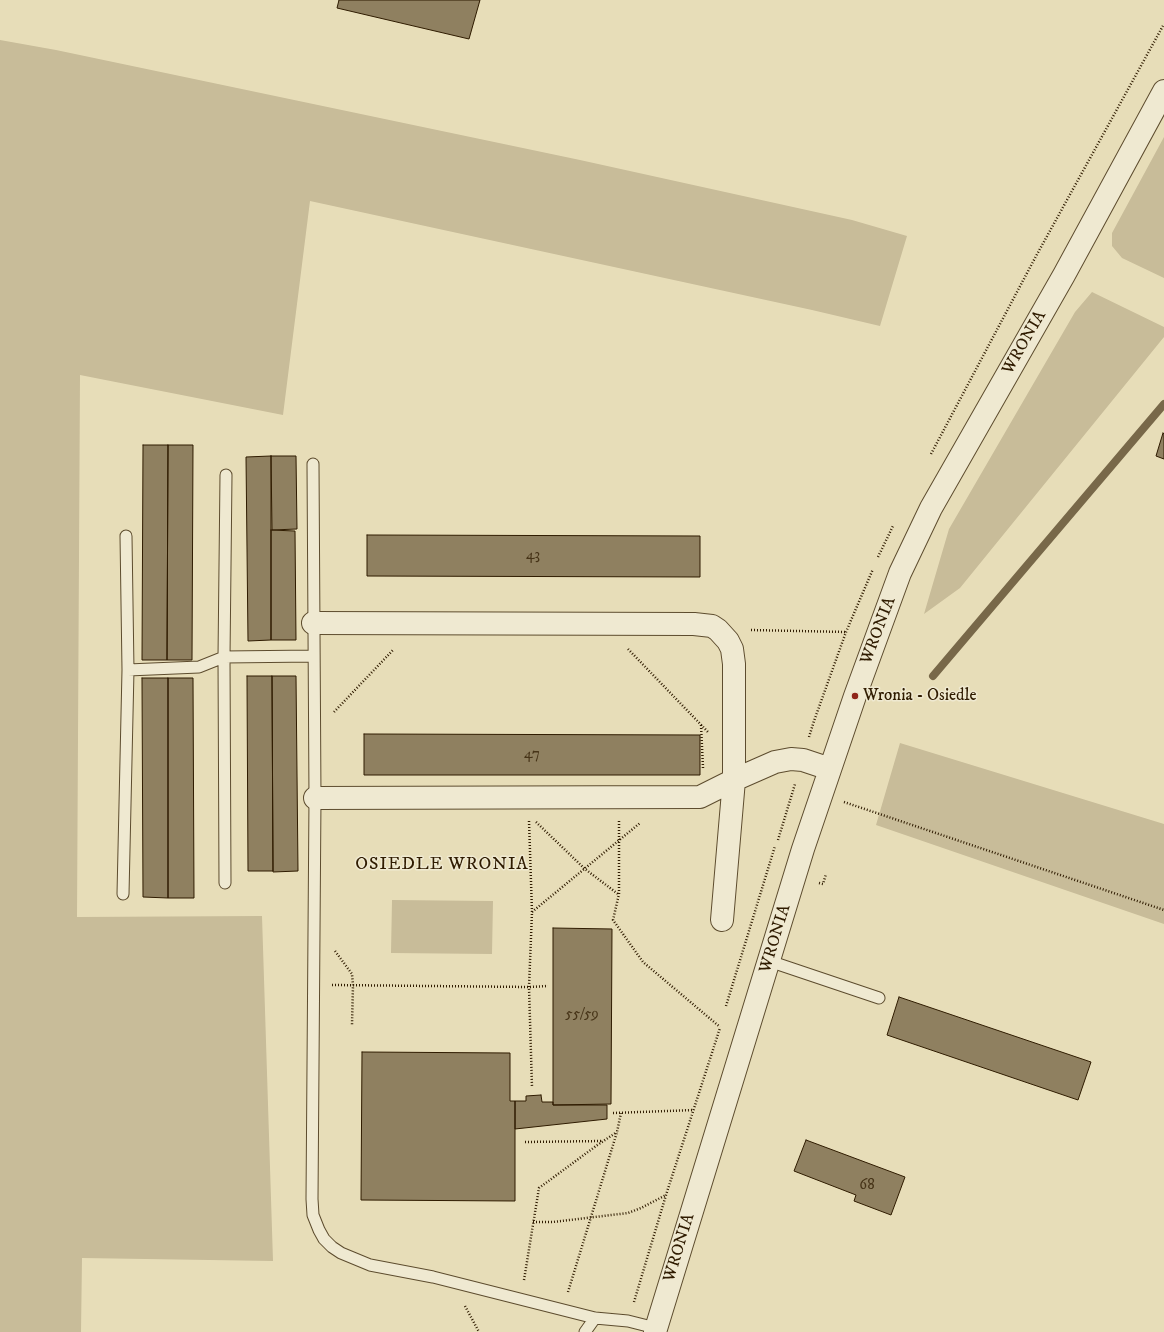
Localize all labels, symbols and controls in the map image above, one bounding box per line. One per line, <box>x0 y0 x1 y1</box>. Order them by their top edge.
street label: WRONIA <box>999 307 1051 379</box>
house number: 43 <box>526 547 540 565</box>
street label: WRONIA <box>857 594 901 668</box>
place label: Wronia - Osiedle <box>863 686 977 706</box>
marker: Wronia - Osiedle <box>850 691 860 701</box>
house number: 47 <box>524 746 540 764</box>
district label: OSIEDLE WRONIA <box>355 854 529 876</box>
street label: WRONIA <box>756 902 796 976</box>
house number: 55/59 <box>565 1006 599 1024</box>
house number: 68 <box>859 1177 875 1195</box>
street label: WRONIA <box>660 1211 700 1285</box>

